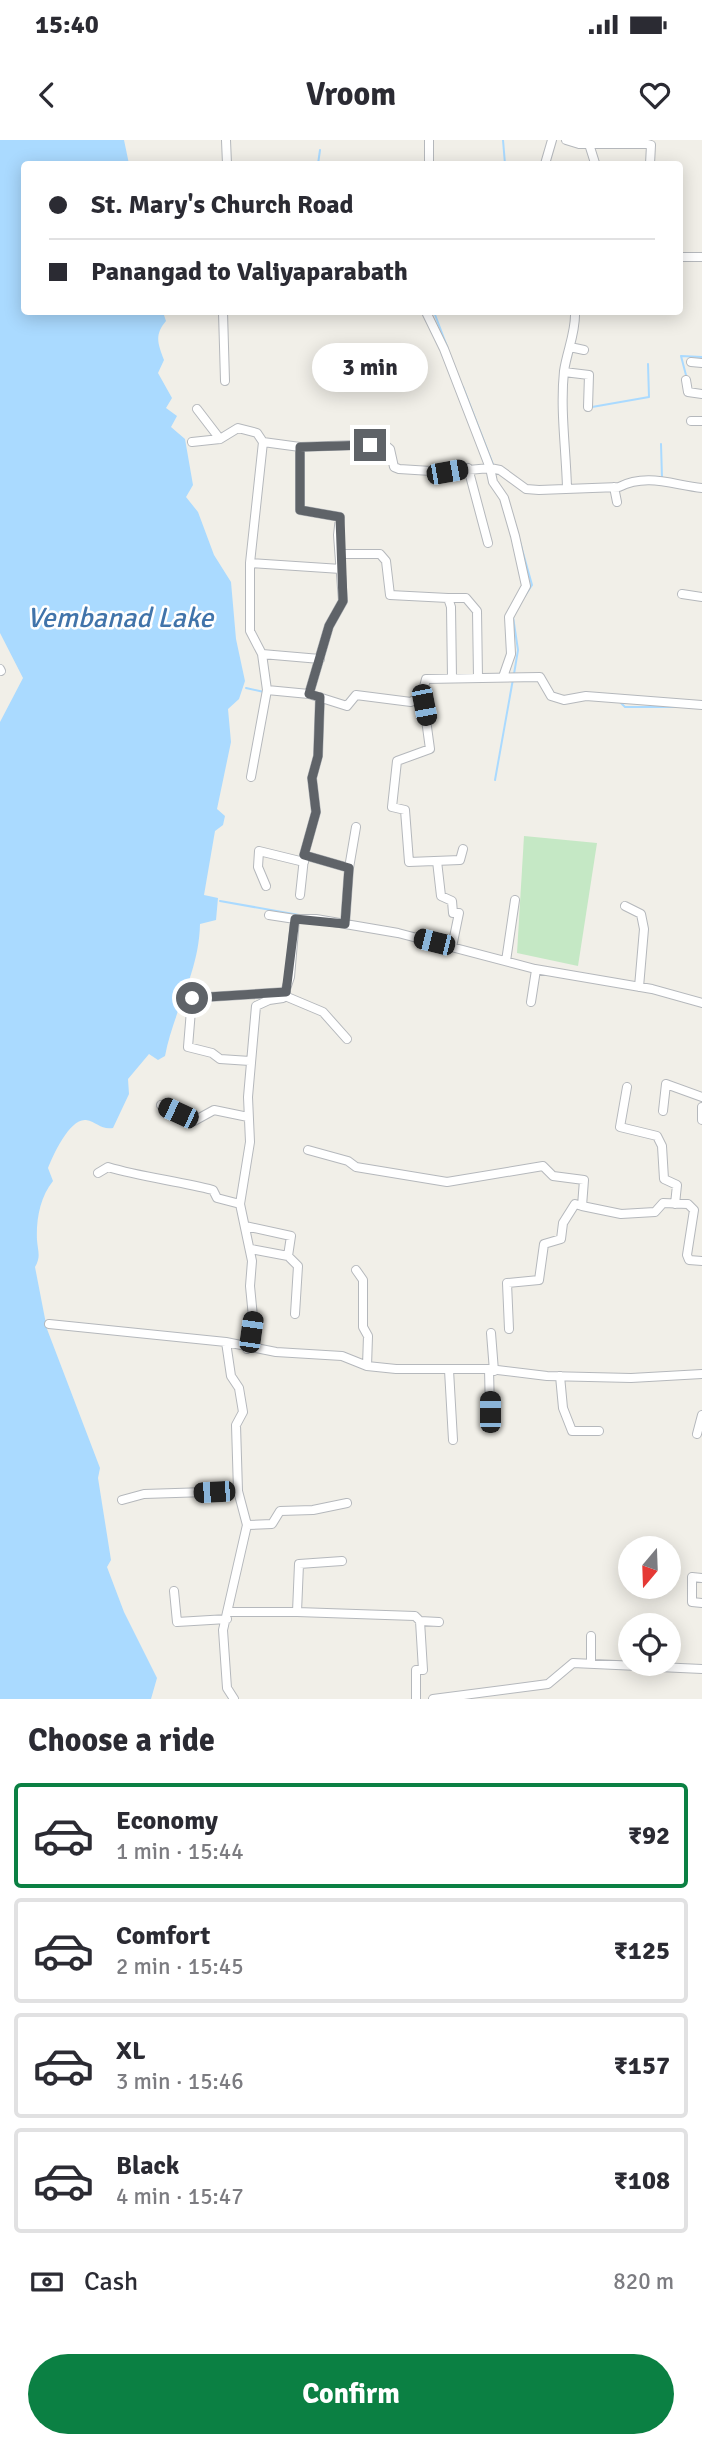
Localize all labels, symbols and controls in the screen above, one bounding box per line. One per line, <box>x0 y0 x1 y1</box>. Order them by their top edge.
text: 15:40 <box>35 9 99 41</box>
text: Vroom <box>306 75 396 114</box>
icon: back <box>28 76 66 114</box>
icon: heart <box>636 76 674 114</box>
text: St. Mary's Church Road <box>91 189 354 221</box>
text: Panangad to Valiyaparabath <box>91 256 408 288</box>
callout: 3 min <box>312 344 428 392</box>
text: 3 min <box>342 353 398 382</box>
route end <box>354 429 386 461</box>
car <box>425 458 470 486</box>
water label: Vembanad Lake <box>27 601 215 635</box>
car <box>410 682 439 728</box>
car <box>412 927 457 957</box>
route start <box>176 982 208 1014</box>
car <box>155 1095 202 1131</box>
car <box>238 1310 265 1354</box>
car <box>480 1391 501 1433</box>
car <box>193 1480 236 1504</box>
north arrow <box>618 1536 681 1600</box>
map controls <box>618 1536 681 1676</box>
button: locate <box>618 1613 681 1676</box>
text: Choose a ride <box>28 1721 215 1760</box>
icon: car <box>32 1804 95 1867</box>
text: Economy <box>116 1805 218 1837</box>
text: ₹92 <box>628 1820 670 1852</box>
text: 1 min · 15:44 <box>116 1837 244 1866</box>
icon: car <box>32 1919 95 1982</box>
text: Comfort <box>116 1920 210 1952</box>
text: ₹125 <box>614 1935 670 1967</box>
text: 2 min · 15:45 <box>116 1952 244 1981</box>
icon: car <box>32 2034 95 2097</box>
text: XL <box>116 2035 146 2067</box>
text: ₹157 <box>614 2050 670 2082</box>
text: 3 min · 15:46 <box>116 2067 244 2096</box>
icon: car <box>32 2149 95 2212</box>
text: Black <box>116 2150 179 2182</box>
text: ₹108 <box>614 2165 670 2197</box>
text: 4 min · 15:47 <box>116 2182 244 2211</box>
icon: cash <box>28 2263 66 2301</box>
text: Cash <box>84 2266 138 2298</box>
text: 820 m <box>613 2267 674 2296</box>
button: Confirm <box>28 2354 674 2434</box>

